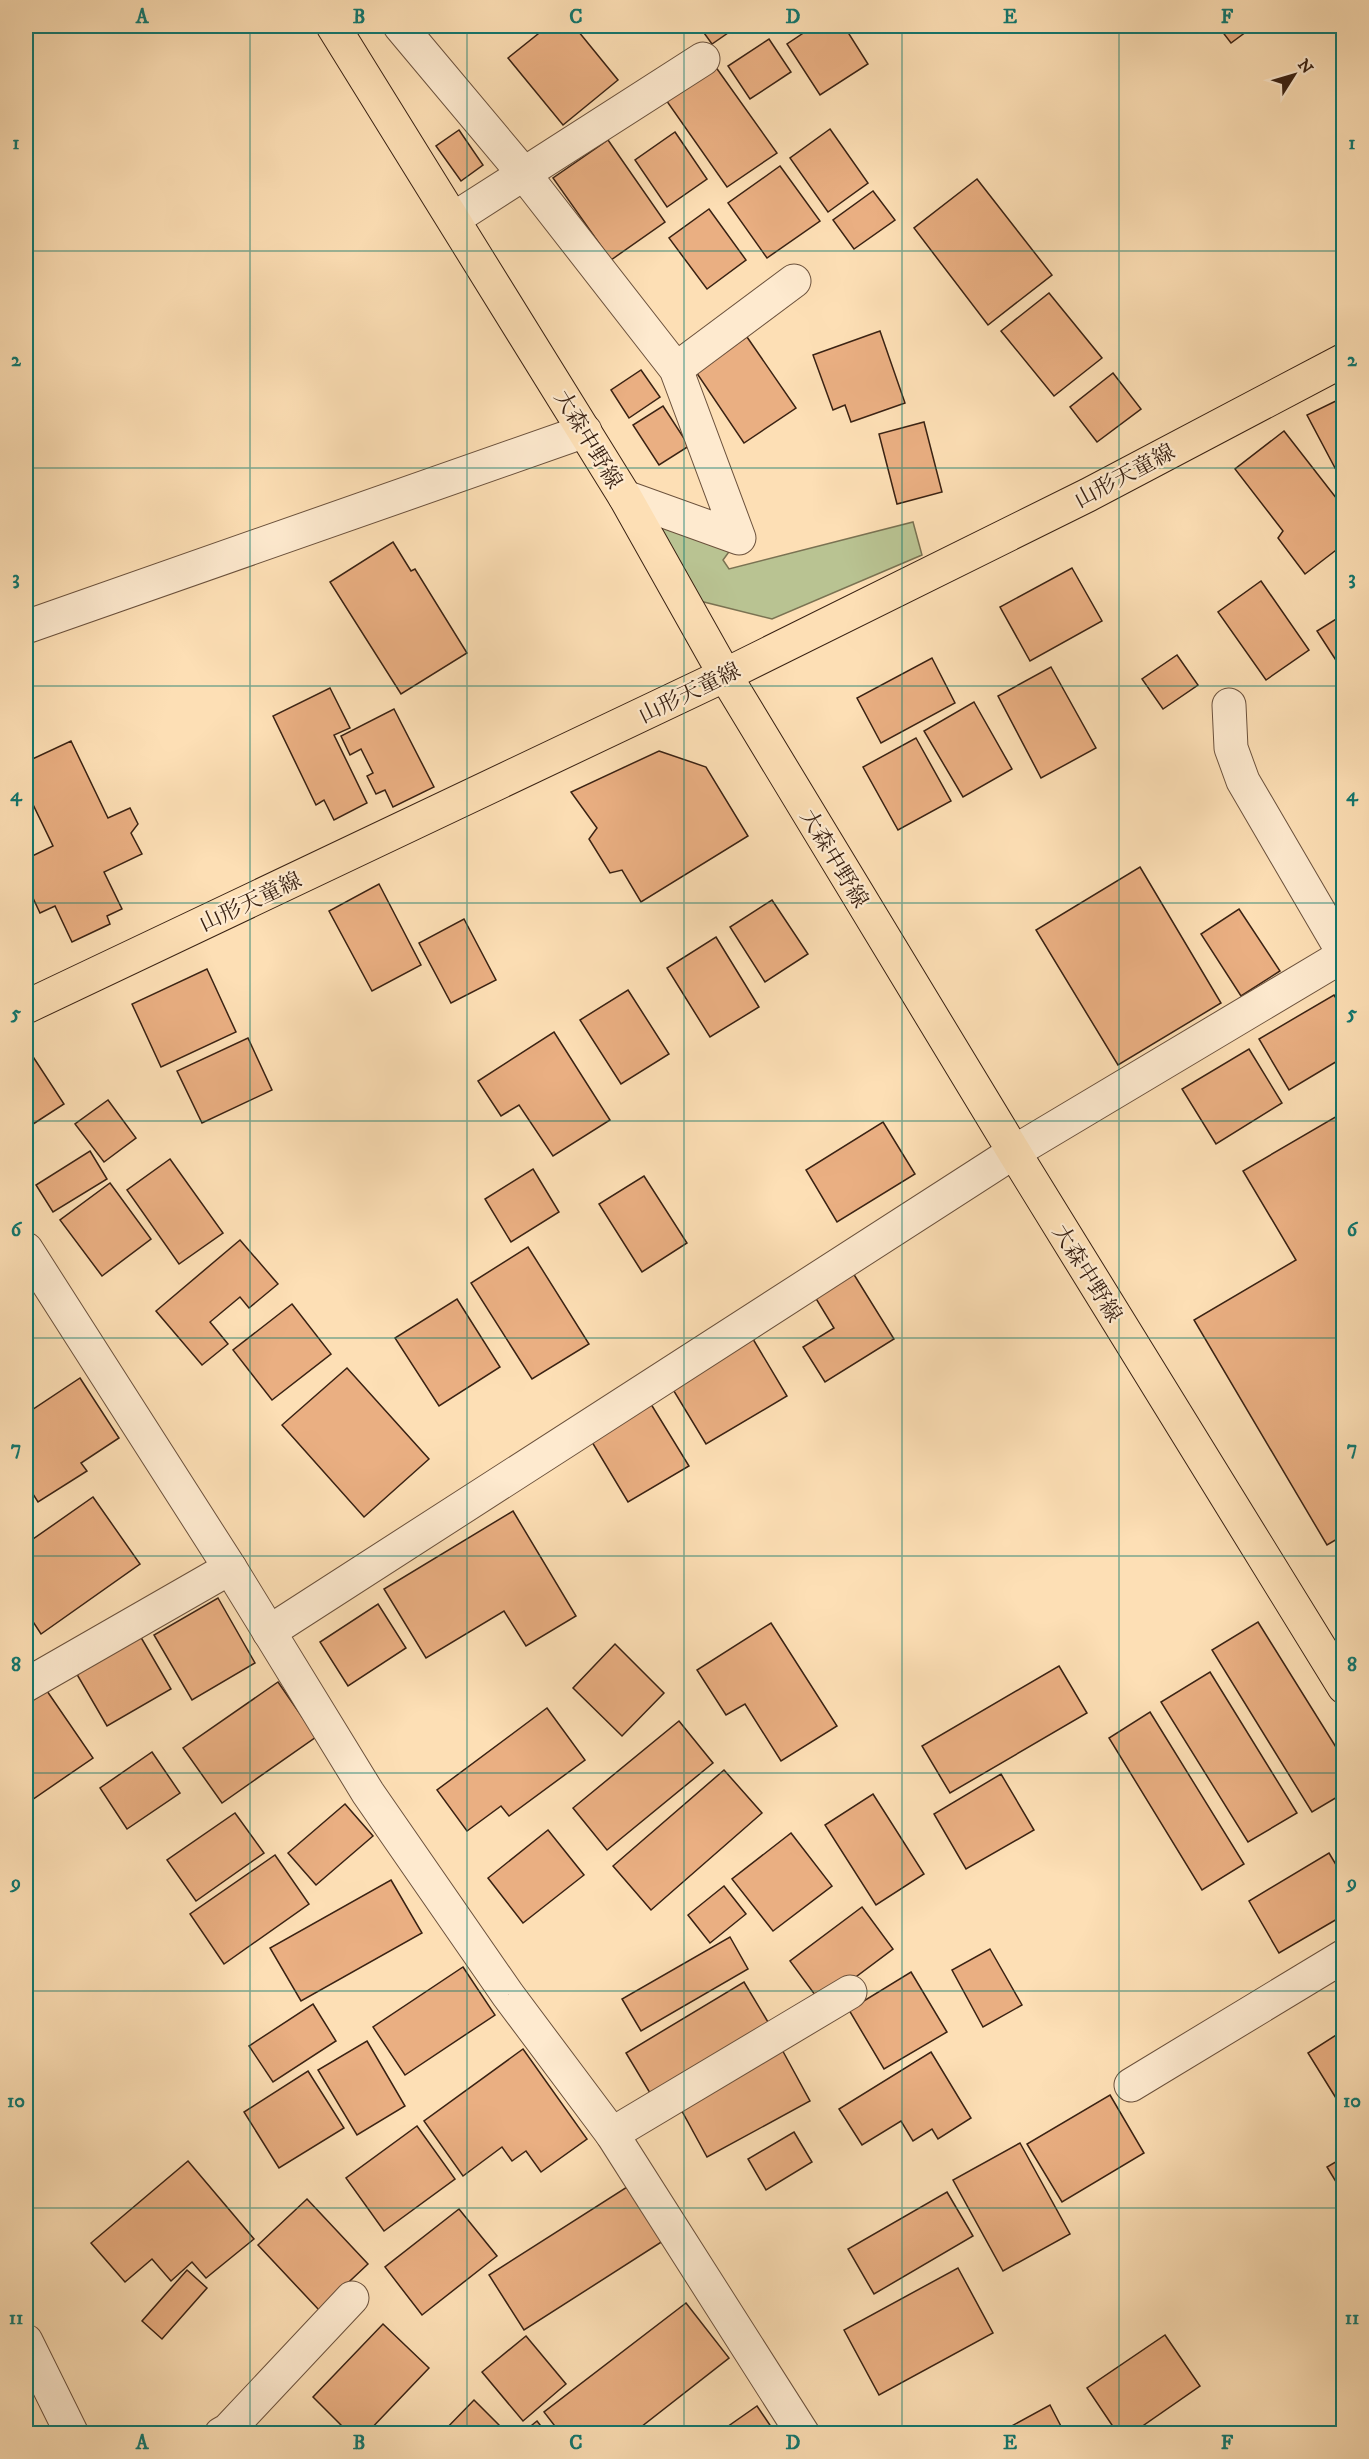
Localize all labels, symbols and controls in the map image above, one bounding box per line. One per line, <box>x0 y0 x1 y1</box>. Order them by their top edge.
text: A <box>135 5 150 30</box>
text: B <box>353 5 365 30</box>
text: C <box>569 5 583 30</box>
text: D <box>786 5 801 30</box>
text: E <box>1003 5 1017 30</box>
text: F <box>1221 5 1234 30</box>
north arrow <box>1264 45 1324 105</box>
text: N <box>1293 55 1317 78</box>
text: 1 <box>12 131 20 156</box>
text: 1 <box>1348 131 1356 156</box>
text: 2 <box>11 348 22 373</box>
text: 2 <box>1347 348 1358 373</box>
street label: 大森中野線 <box>548 386 628 494</box>
street label: 山形天童線 <box>1070 439 1180 514</box>
text: 3 <box>12 566 20 591</box>
text: 3 <box>1348 566 1356 591</box>
street label: 山形天童線 <box>634 657 745 730</box>
text: 4 <box>10 783 23 808</box>
text: 4 <box>1346 783 1359 808</box>
street label: 大森中野線 <box>794 805 874 913</box>
street label: 山形天童線 <box>195 867 306 938</box>
text: 5 <box>10 1001 21 1026</box>
text: 5 <box>1346 1001 1357 1026</box>
text: 6 <box>11 1218 23 1243</box>
text: 6 <box>1347 1218 1359 1243</box>
street label: 大森中野線 <box>1046 1220 1127 1328</box>
text: 7 <box>11 1436 21 1461</box>
text: 7 <box>1347 1436 1357 1461</box>
text: 8 <box>11 1653 21 1678</box>
text: 8 <box>1347 1653 1357 1678</box>
text: 9 <box>9 1871 21 1896</box>
text: 9 <box>1345 1871 1357 1896</box>
text: 10 <box>7 2089 25 2114</box>
text: 10 <box>1343 2089 1361 2114</box>
text: 11 <box>9 2306 23 2331</box>
text: 11 <box>1345 2306 1359 2331</box>
text: A <box>135 2431 150 2456</box>
text: B <box>353 2431 365 2456</box>
text: C <box>569 2431 583 2456</box>
text: D <box>786 2431 801 2456</box>
text: E <box>1003 2431 1017 2456</box>
text: F <box>1221 2431 1234 2456</box>

